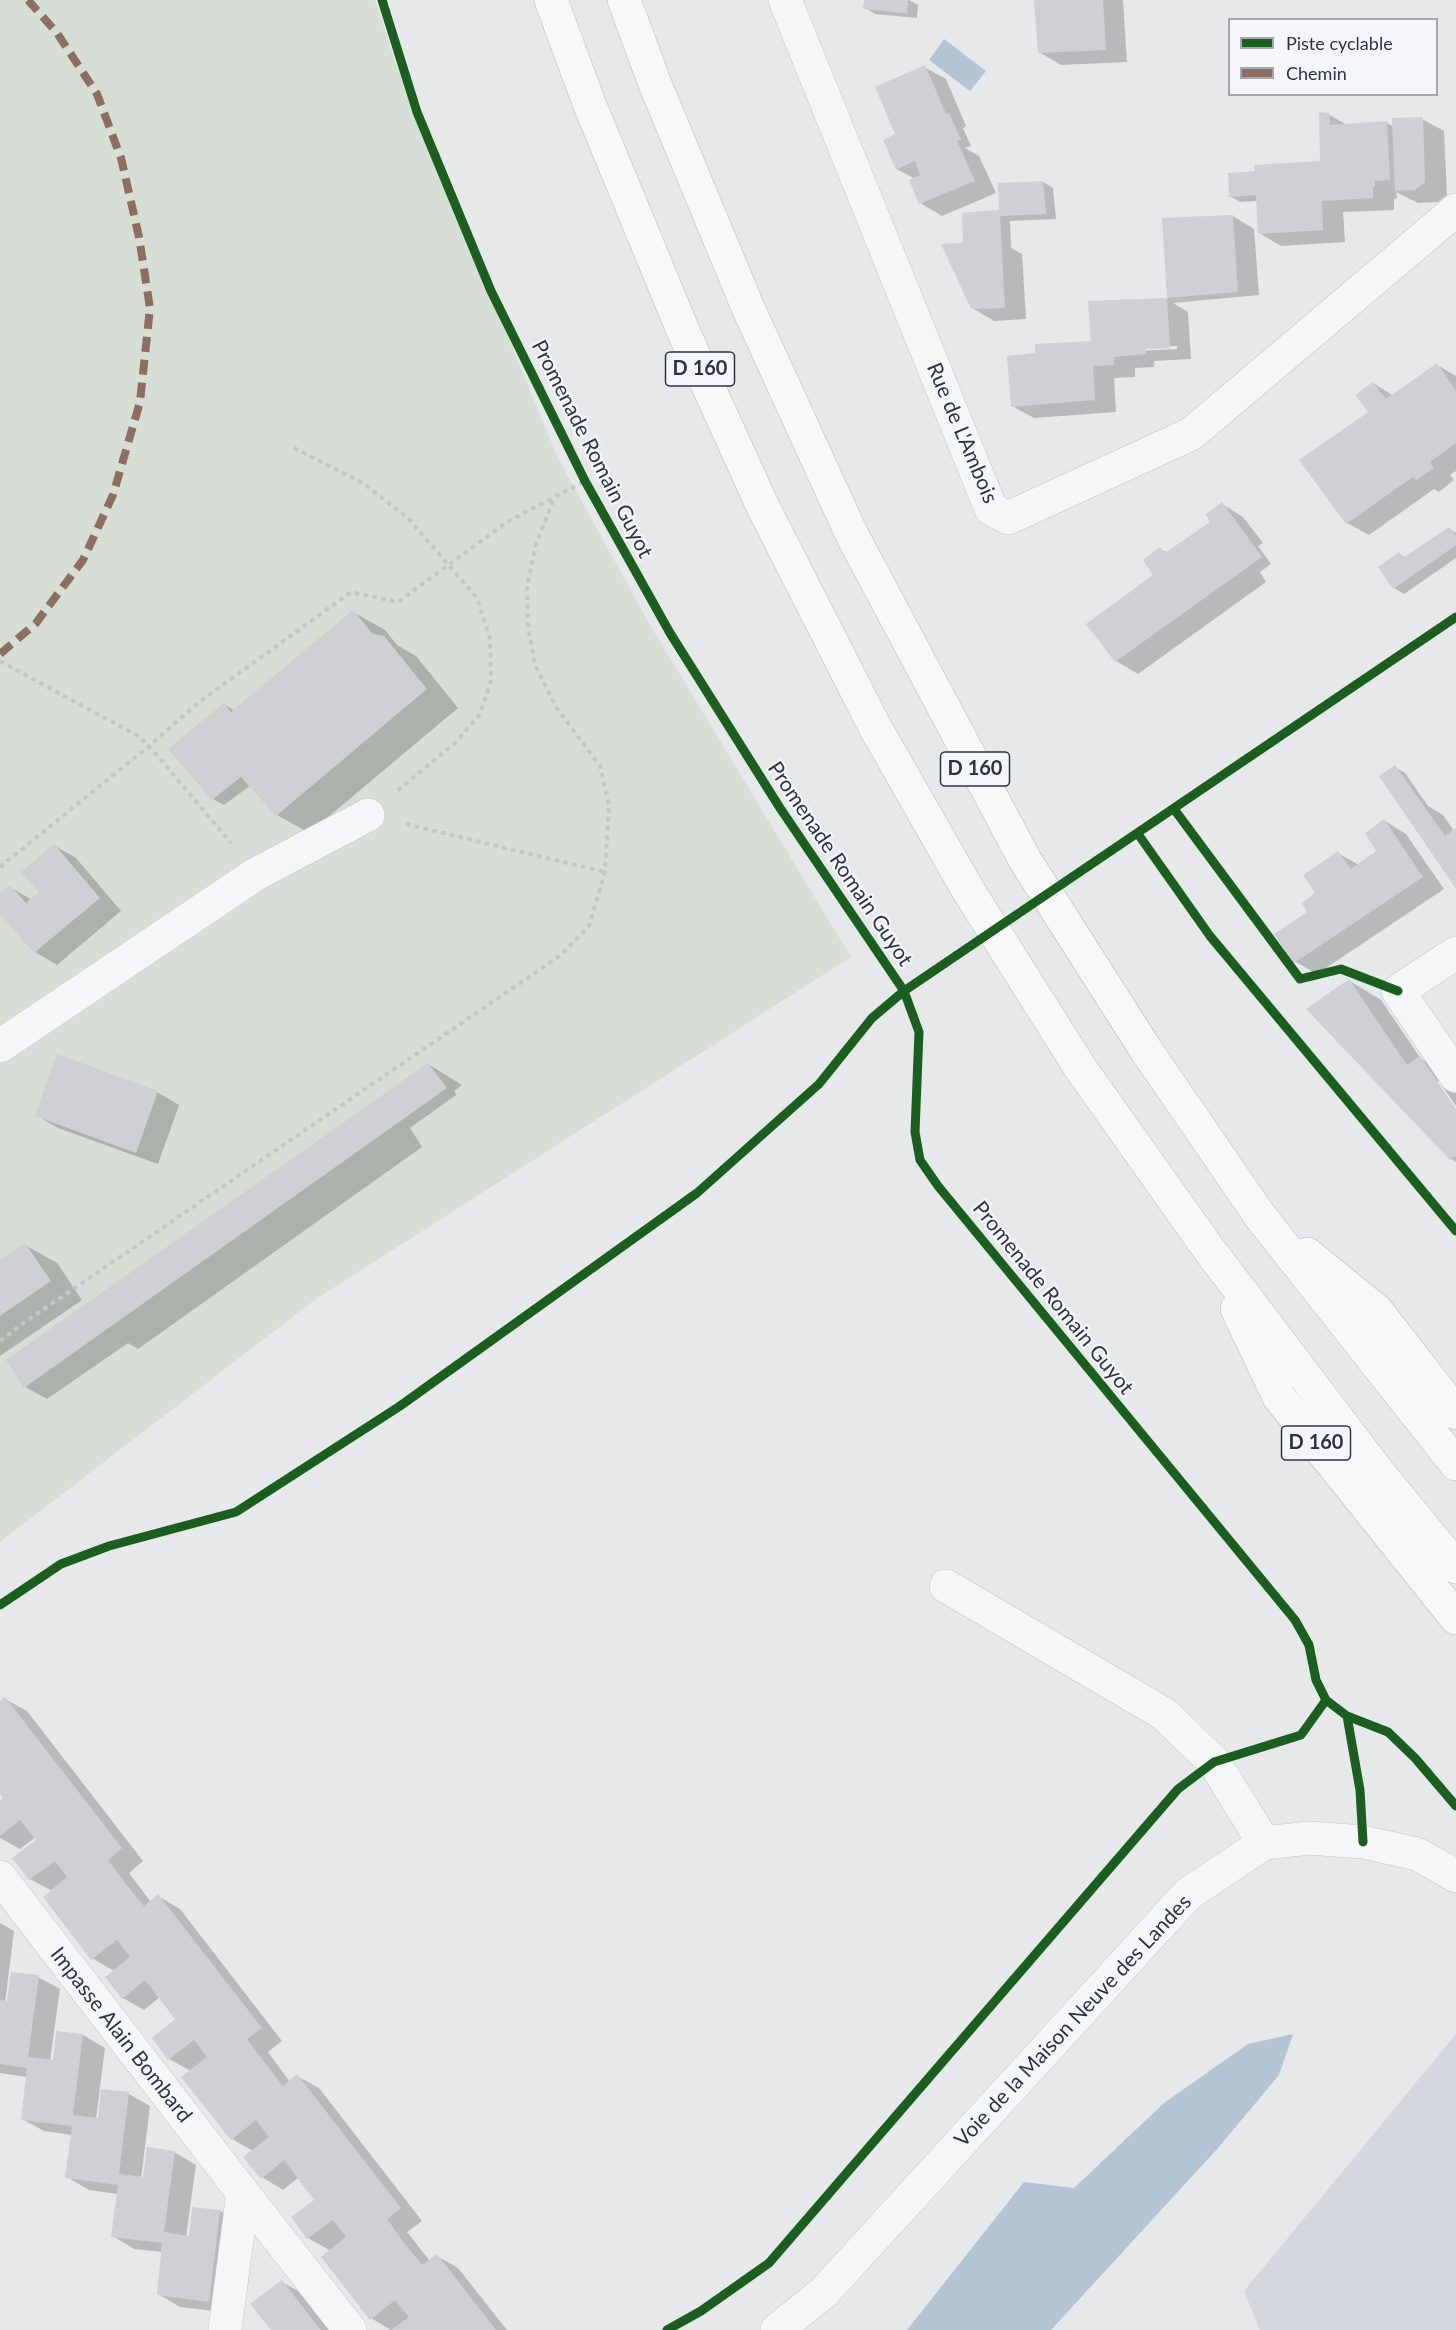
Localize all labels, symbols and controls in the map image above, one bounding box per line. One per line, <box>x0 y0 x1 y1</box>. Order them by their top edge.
legend <box>1228 18 1438 96</box>
text: Piste cyclable <box>1286 32 1393 54</box>
text: Chemin <box>1286 62 1347 84</box>
street label: Promenade Romain Guyot <box>526 336 658 562</box>
road number: D 160 <box>666 352 734 386</box>
street label: Rue de L'Ambois <box>921 359 1003 507</box>
road number: D 160 <box>940 752 1010 786</box>
street label: Promenade Romain Guyot <box>762 757 918 971</box>
street label: Promenade Romain Guyot <box>967 1196 1139 1400</box>
road number: D 160 <box>1282 1426 1350 1460</box>
street label: Voie de la Maison Neuve des Landes <box>949 1890 1197 2152</box>
street label: Impasse Alain Bombard <box>45 1942 197 2128</box>

